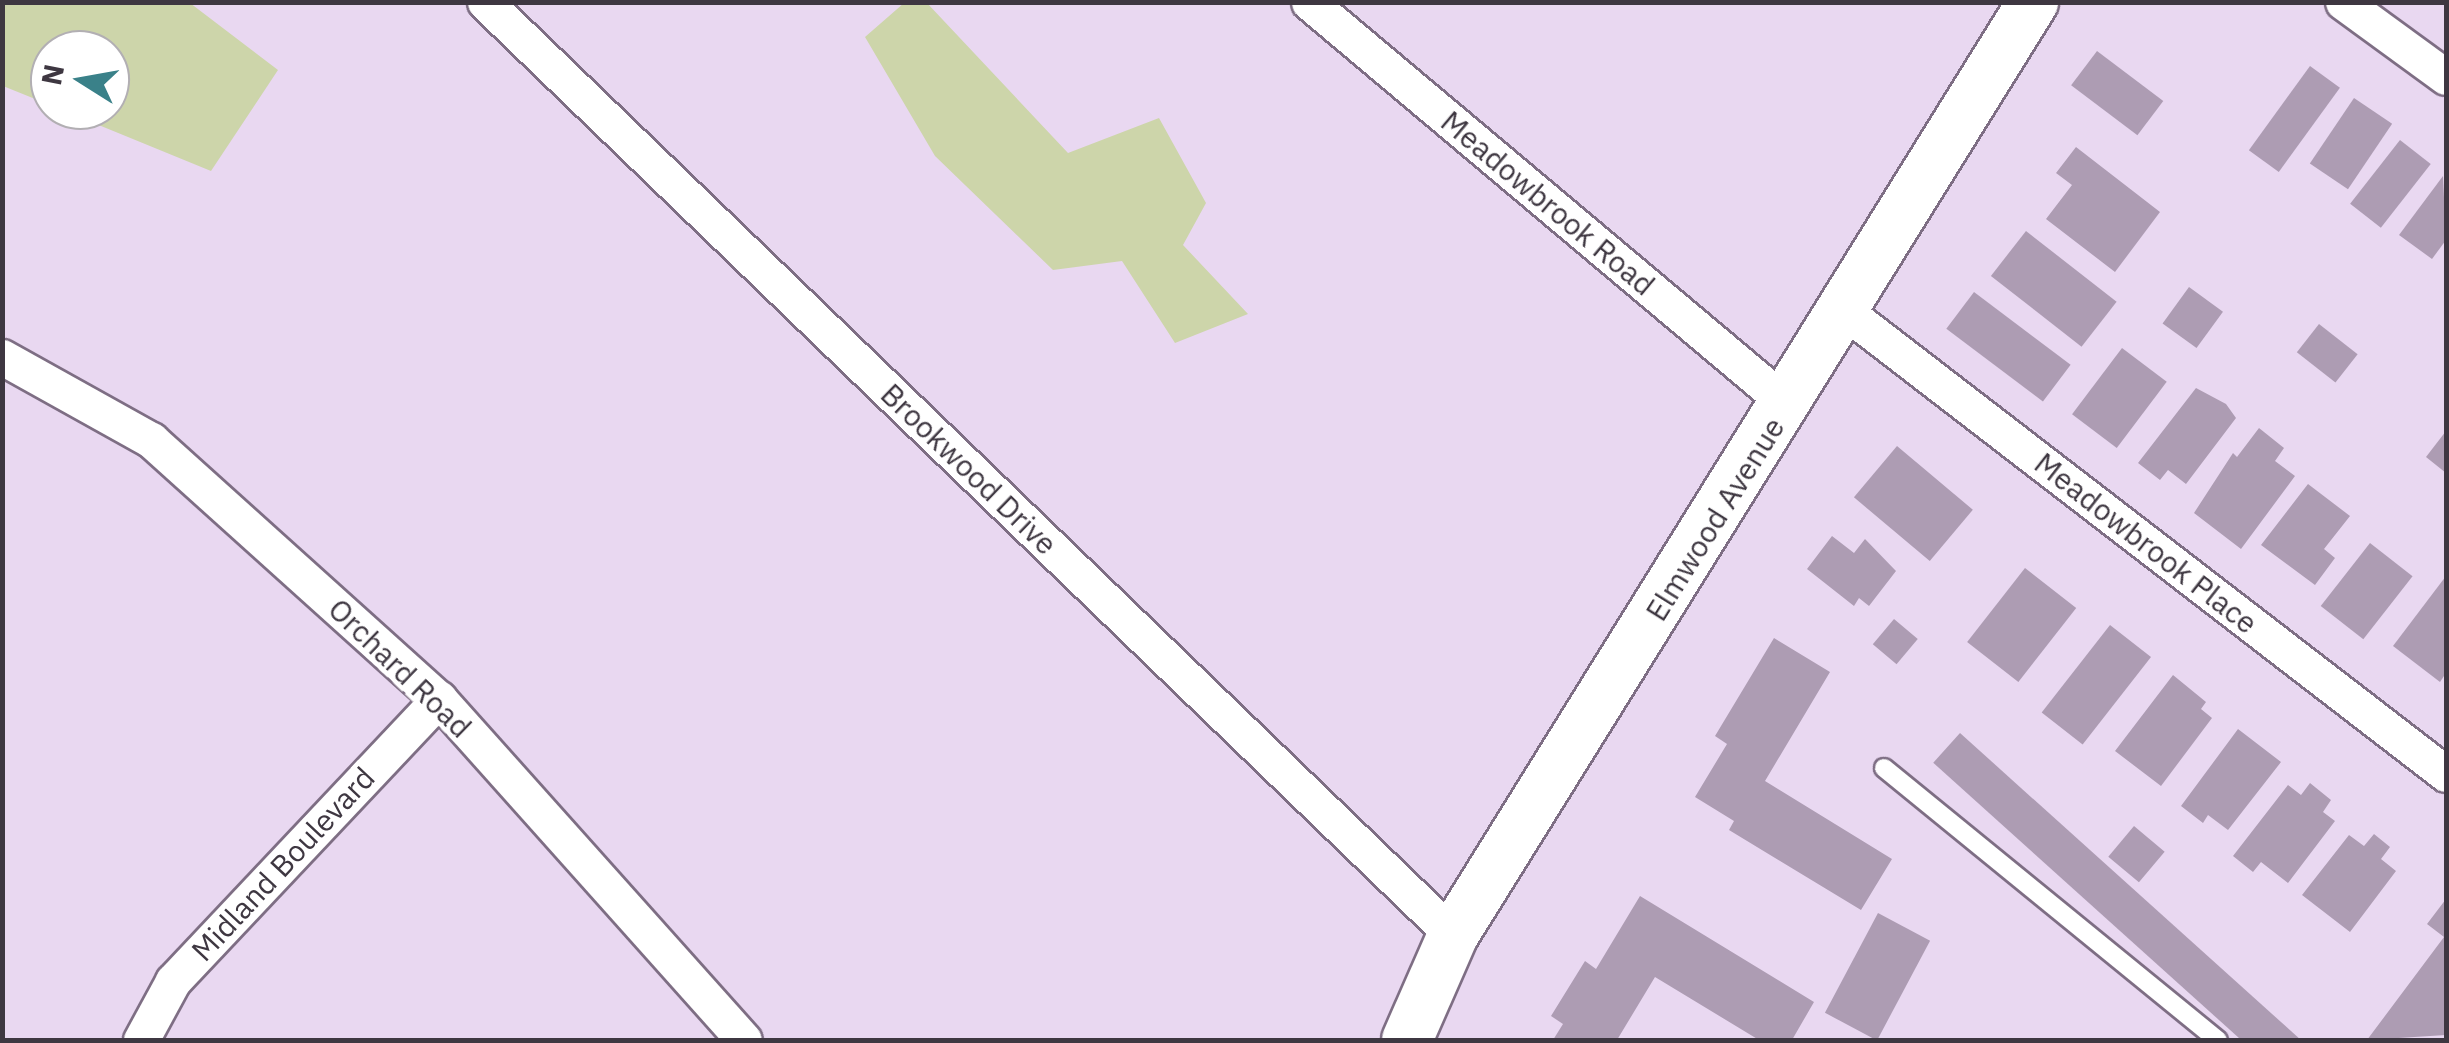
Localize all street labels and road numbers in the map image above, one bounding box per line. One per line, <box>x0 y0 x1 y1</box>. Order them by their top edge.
street label: Meadowbrook Road <box>1434 103 1662 303</box>
street label: Brookwood Drive <box>874 376 1064 562</box>
street label: Elmwood Avenue <box>1638 411 1792 627</box>
street label: Meadowbrook Place <box>2028 445 2264 641</box>
street label: Orchard Road <box>321 591 479 745</box>
street label: Midland Boulevard <box>184 760 382 968</box>

